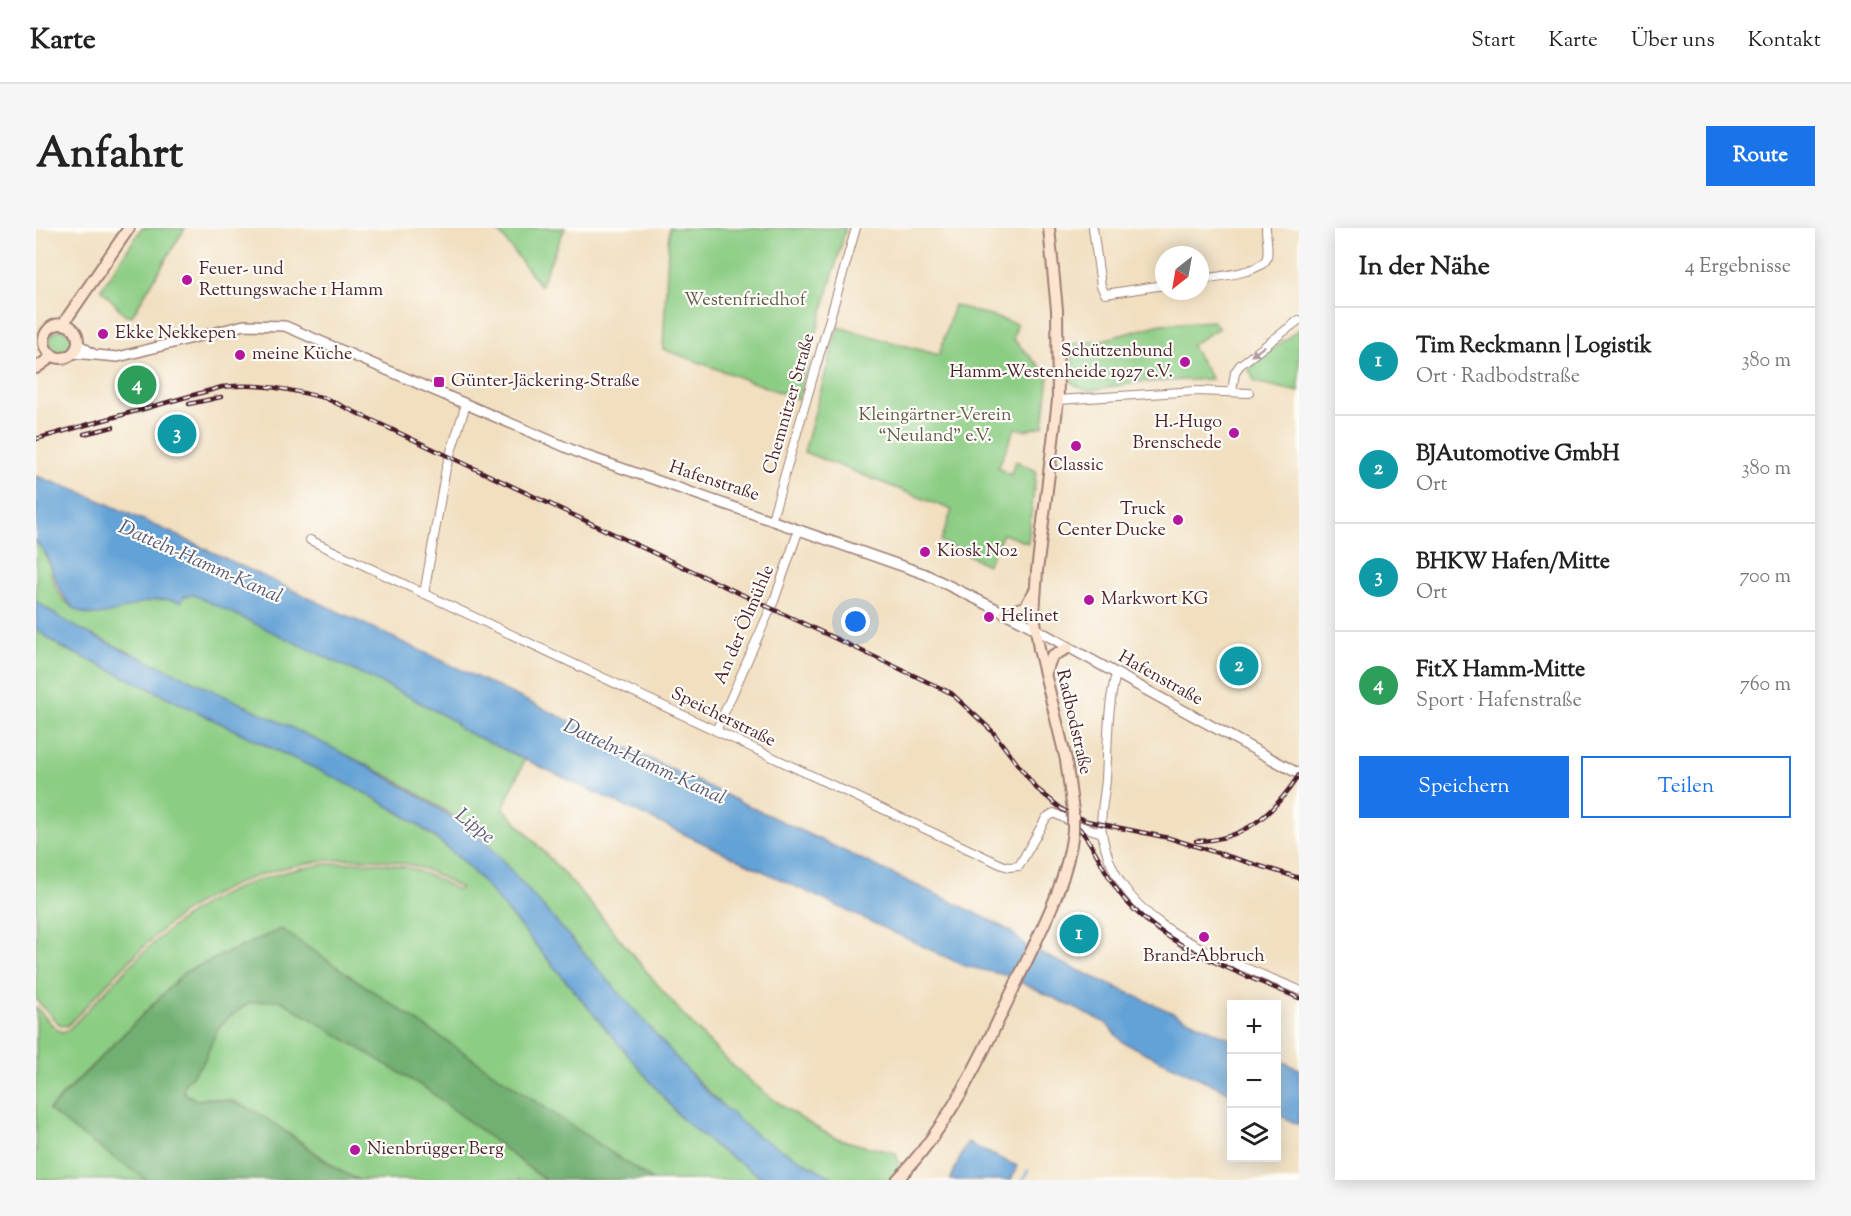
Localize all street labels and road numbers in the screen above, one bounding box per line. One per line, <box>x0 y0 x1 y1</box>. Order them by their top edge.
street label: Chemnitzer Straße <box>757 330 823 478</box>
street label: Hafenstraße <box>665 455 763 509</box>
street label: An der Ölmühle <box>708 561 782 689</box>
street label: Hafenstraße <box>1113 645 1207 713</box>
street label: Radbodstraße <box>1048 667 1098 777</box>
street label: Speicherstraße <box>666 681 780 755</box>

